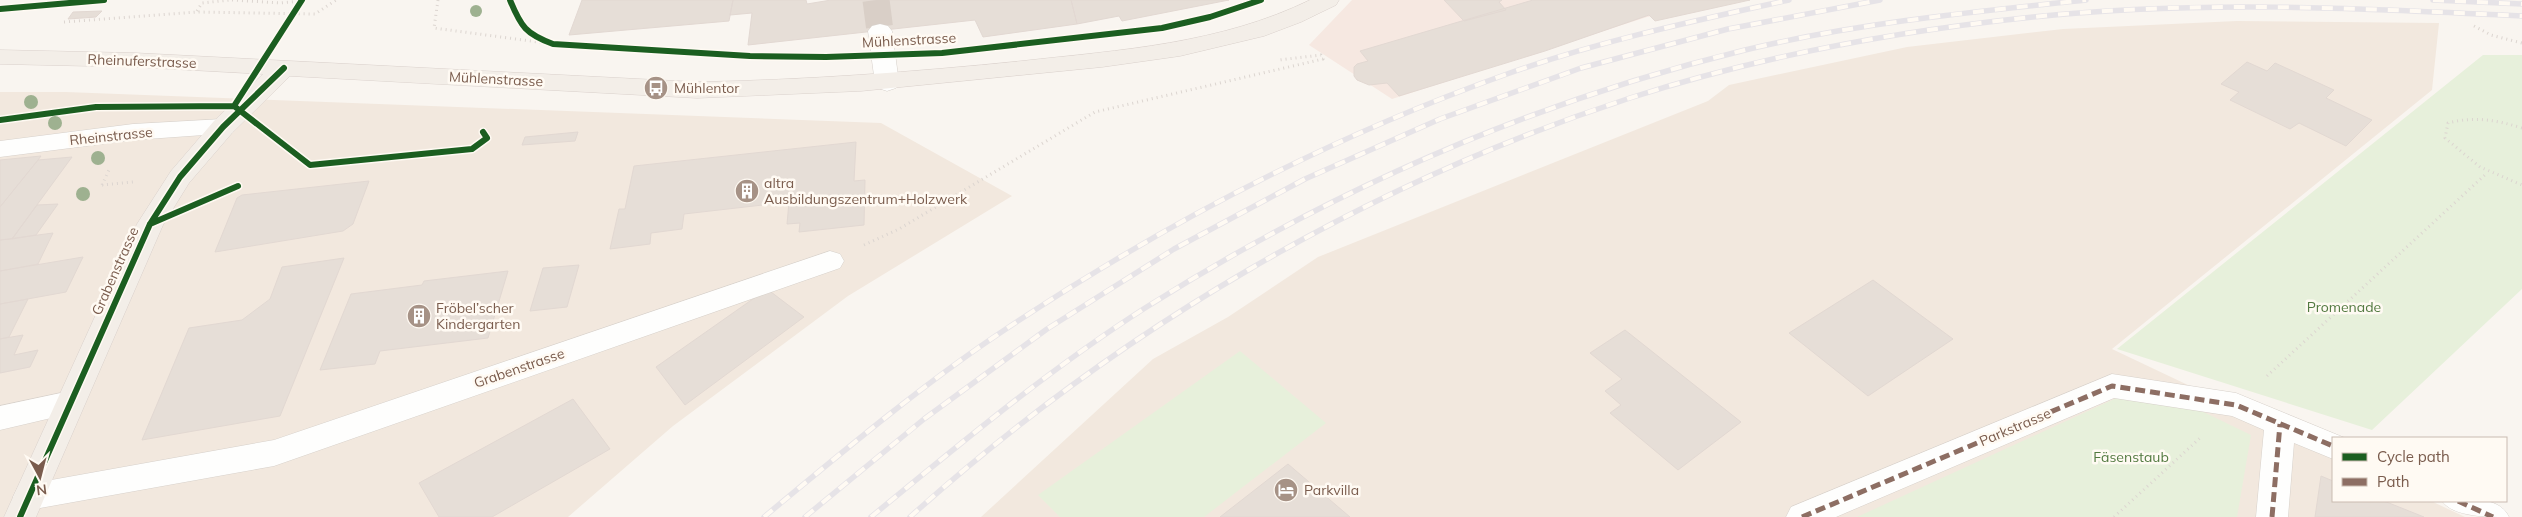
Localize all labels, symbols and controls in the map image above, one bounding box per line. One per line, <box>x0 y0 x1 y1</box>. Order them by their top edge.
street label: Mühlenstrasse <box>862 29 956 51</box>
street label: Rheinuferstrasse <box>87 50 197 72</box>
street label: Mühlenstrasse <box>449 68 543 90</box>
bus stop icon: Mühlentor <box>643 75 669 101</box>
place label: Mühlentor <box>674 79 740 97</box>
street label: Rheinstrasse <box>68 123 154 149</box>
place label: altra Ausbildungszentrum+Holzwerk <box>764 174 968 208</box>
building icon: altra Ausbildungszentrum+Holzwerk <box>734 178 760 204</box>
street label: Grabenstrasse <box>88 224 142 318</box>
park label: Promenade <box>2307 298 2381 316</box>
place label: Fröbel’scher Kindergarten <box>436 299 520 333</box>
building icon: Fröbel’scher Kindergarten <box>406 303 432 329</box>
street label: Grabenstrasse <box>471 344 567 392</box>
street label: Parkstrasse <box>1976 404 2054 450</box>
legend <box>2332 437 2507 502</box>
text: Cycle path <box>2377 447 2450 466</box>
park label: Fäsenstaub <box>2093 448 2169 466</box>
north arrow <box>15 452 65 502</box>
text: Path <box>2377 472 2409 491</box>
hotel icon: Parkvilla <box>1273 477 1299 503</box>
text: N <box>35 480 48 499</box>
place label: Parkvilla <box>1304 481 1359 499</box>

